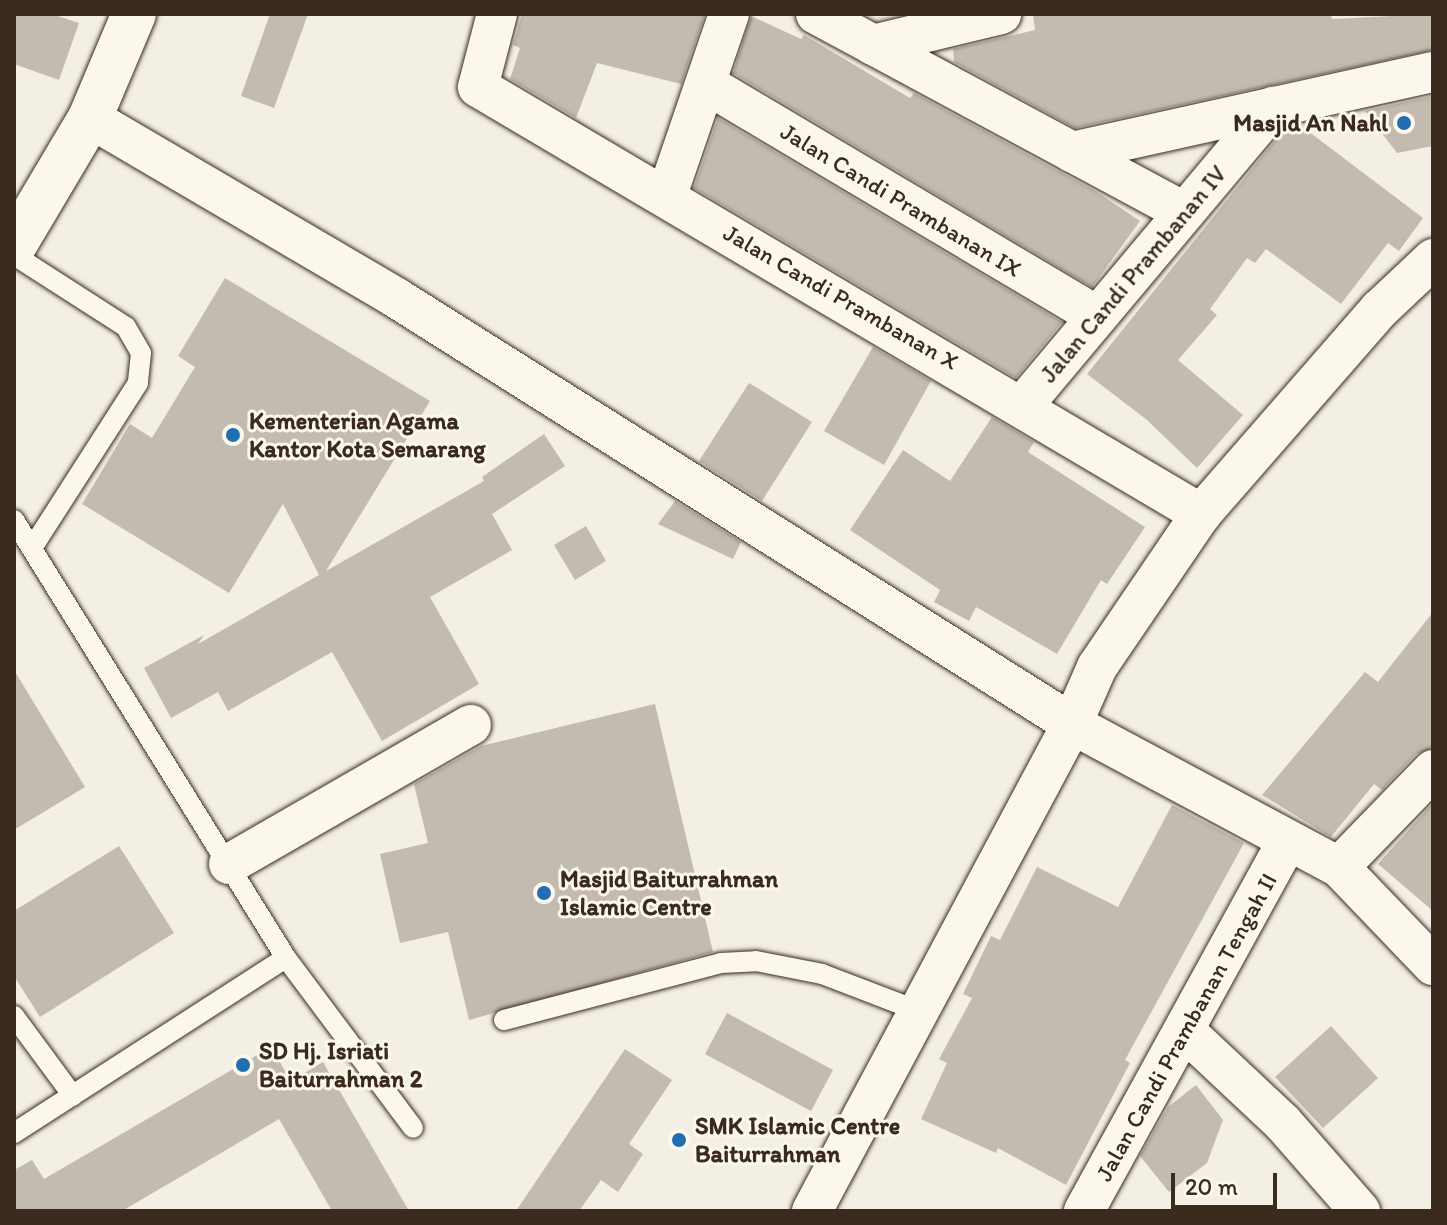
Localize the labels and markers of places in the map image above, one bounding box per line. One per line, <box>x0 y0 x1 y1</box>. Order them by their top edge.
place label: Masjid An Nahl <box>1233 109 1388 137</box>
marker: Masjid An Nahl <box>1395 114 1413 132</box>
place label: Kementerian Agama Kantor Kota Semarang <box>249 407 484 463</box>
marker: Kementerian Agama Kantor Kota Semarang <box>224 426 242 444</box>
place label: Masjid Baiturrahman Islamic Centre <box>560 865 778 921</box>
marker: Masjid Baiturrahman Islamic Centre <box>535 884 553 902</box>
place label: SD Hj. Isriati Baiturrahman 2 <box>259 1037 422 1093</box>
marker: SD Hj. Isriati Baiturrahman 2 <box>234 1056 252 1074</box>
place label: SMK Islamic Centre Baiturrahman <box>695 1112 901 1168</box>
marker: SMK Islamic Centre Baiturrahman <box>670 1131 688 1149</box>

